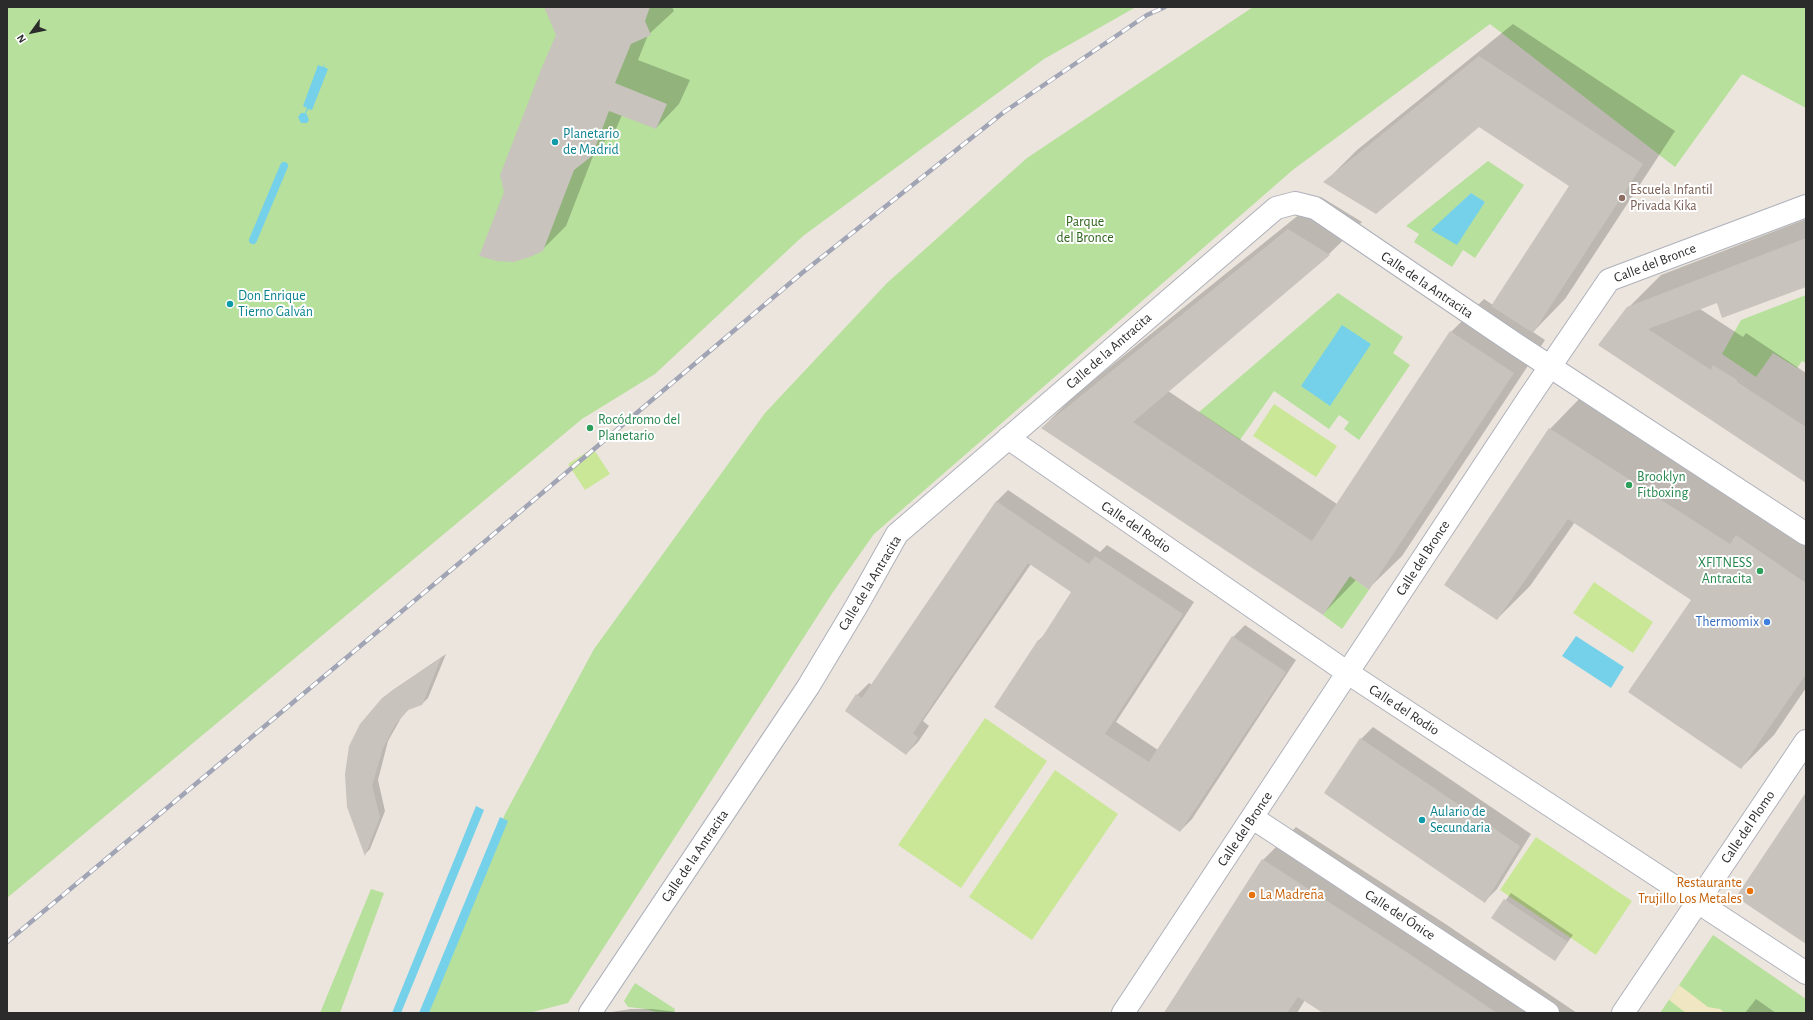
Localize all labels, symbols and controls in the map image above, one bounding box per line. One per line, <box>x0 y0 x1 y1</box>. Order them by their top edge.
north arrow <box>12 12 52 52</box>
text: N <box>15 33 28 45</box>
place label: Planetario de Madrid <box>563 126 619 158</box>
marker: Planetario de Madrid <box>550 137 560 147</box>
place label: Escuela Infantil Privada Kika <box>1630 182 1713 214</box>
marker: Escuela Infantil Privada Kika <box>1617 193 1627 203</box>
park label: Parque del Bronce <box>1056 214 1114 246</box>
street label: Calle del Bronce <box>1612 240 1698 286</box>
street label: Calle de la Antracita <box>1378 248 1476 322</box>
place label: Don Enrique Tierno Galván <box>238 288 313 320</box>
marker: Don Enrique Tierno Galván <box>225 299 235 309</box>
street label: Calle de la Antracita <box>1063 309 1155 393</box>
place label: Rocódromo del Planetario <box>598 412 680 444</box>
marker: Rocódromo del Planetario <box>585 423 595 433</box>
place label: Brooklyn Fitboxing <box>1637 469 1688 502</box>
marker: Brooklyn Fitboxing <box>1624 480 1634 490</box>
street label: Calle del Rodio <box>1098 498 1174 556</box>
street label: Calle del Bronce <box>1392 517 1454 599</box>
street label: Calle de la Antracita <box>835 532 905 634</box>
place label: XFITNESS Antracita <box>1698 555 1752 588</box>
marker: XFITNESS Antracita <box>1755 566 1765 576</box>
place label: Thermomix <box>1695 614 1759 630</box>
marker: Thermomix <box>1762 617 1772 627</box>
street label: Calle del Rodio <box>1366 681 1442 739</box>
street label: Calle del Plomo <box>1717 787 1779 867</box>
street label: Calle del Bronce <box>1214 788 1276 870</box>
place label: Aulario de Secundaria <box>1430 804 1490 836</box>
street label: Calle de la Antracita <box>658 807 732 905</box>
marker: Aulario de Secundaria <box>1417 815 1427 825</box>
place label: Restaurante Trujillo Los Metales <box>1638 875 1742 908</box>
street label: Calle del Ónice <box>1362 886 1438 944</box>
marker: Restaurante Trujillo Los Metales <box>1745 886 1755 896</box>
place label: La Madreña <box>1260 887 1324 903</box>
marker: La Madreña <box>1247 890 1257 900</box>

